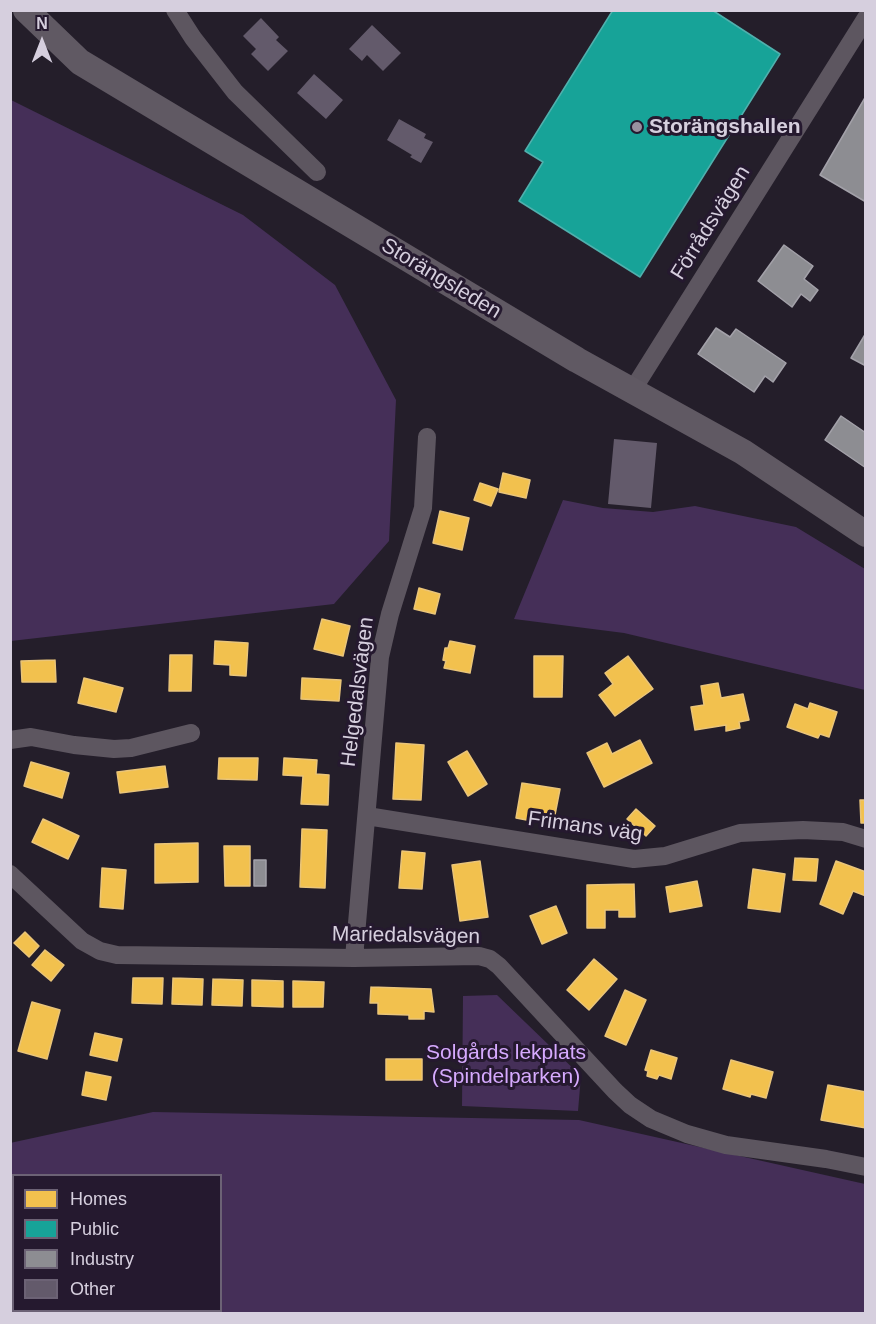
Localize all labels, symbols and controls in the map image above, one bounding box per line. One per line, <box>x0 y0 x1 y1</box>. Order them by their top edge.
north arrow <box>12 12 72 72</box>
text: N <box>36 15 48 32</box>
place label: Storängshallen <box>649 114 801 140</box>
marker: Storängshallen <box>630 120 644 134</box>
street label: Förrådsvägen <box>666 161 756 285</box>
street label: Storängsleden <box>376 233 506 325</box>
street label: Helgedalsvägen <box>336 616 380 768</box>
street label: Frimans väg <box>526 806 644 848</box>
street label: Mariedalsvägen <box>332 922 480 950</box>
park label: Solgårds lekplats (Spindelparken) <box>426 1040 586 1090</box>
legend <box>12 1174 222 1312</box>
text: Homes <box>70 1189 127 1209</box>
text: Public <box>70 1219 119 1239</box>
text: Industry <box>70 1249 134 1269</box>
text: Other <box>70 1279 115 1299</box>

